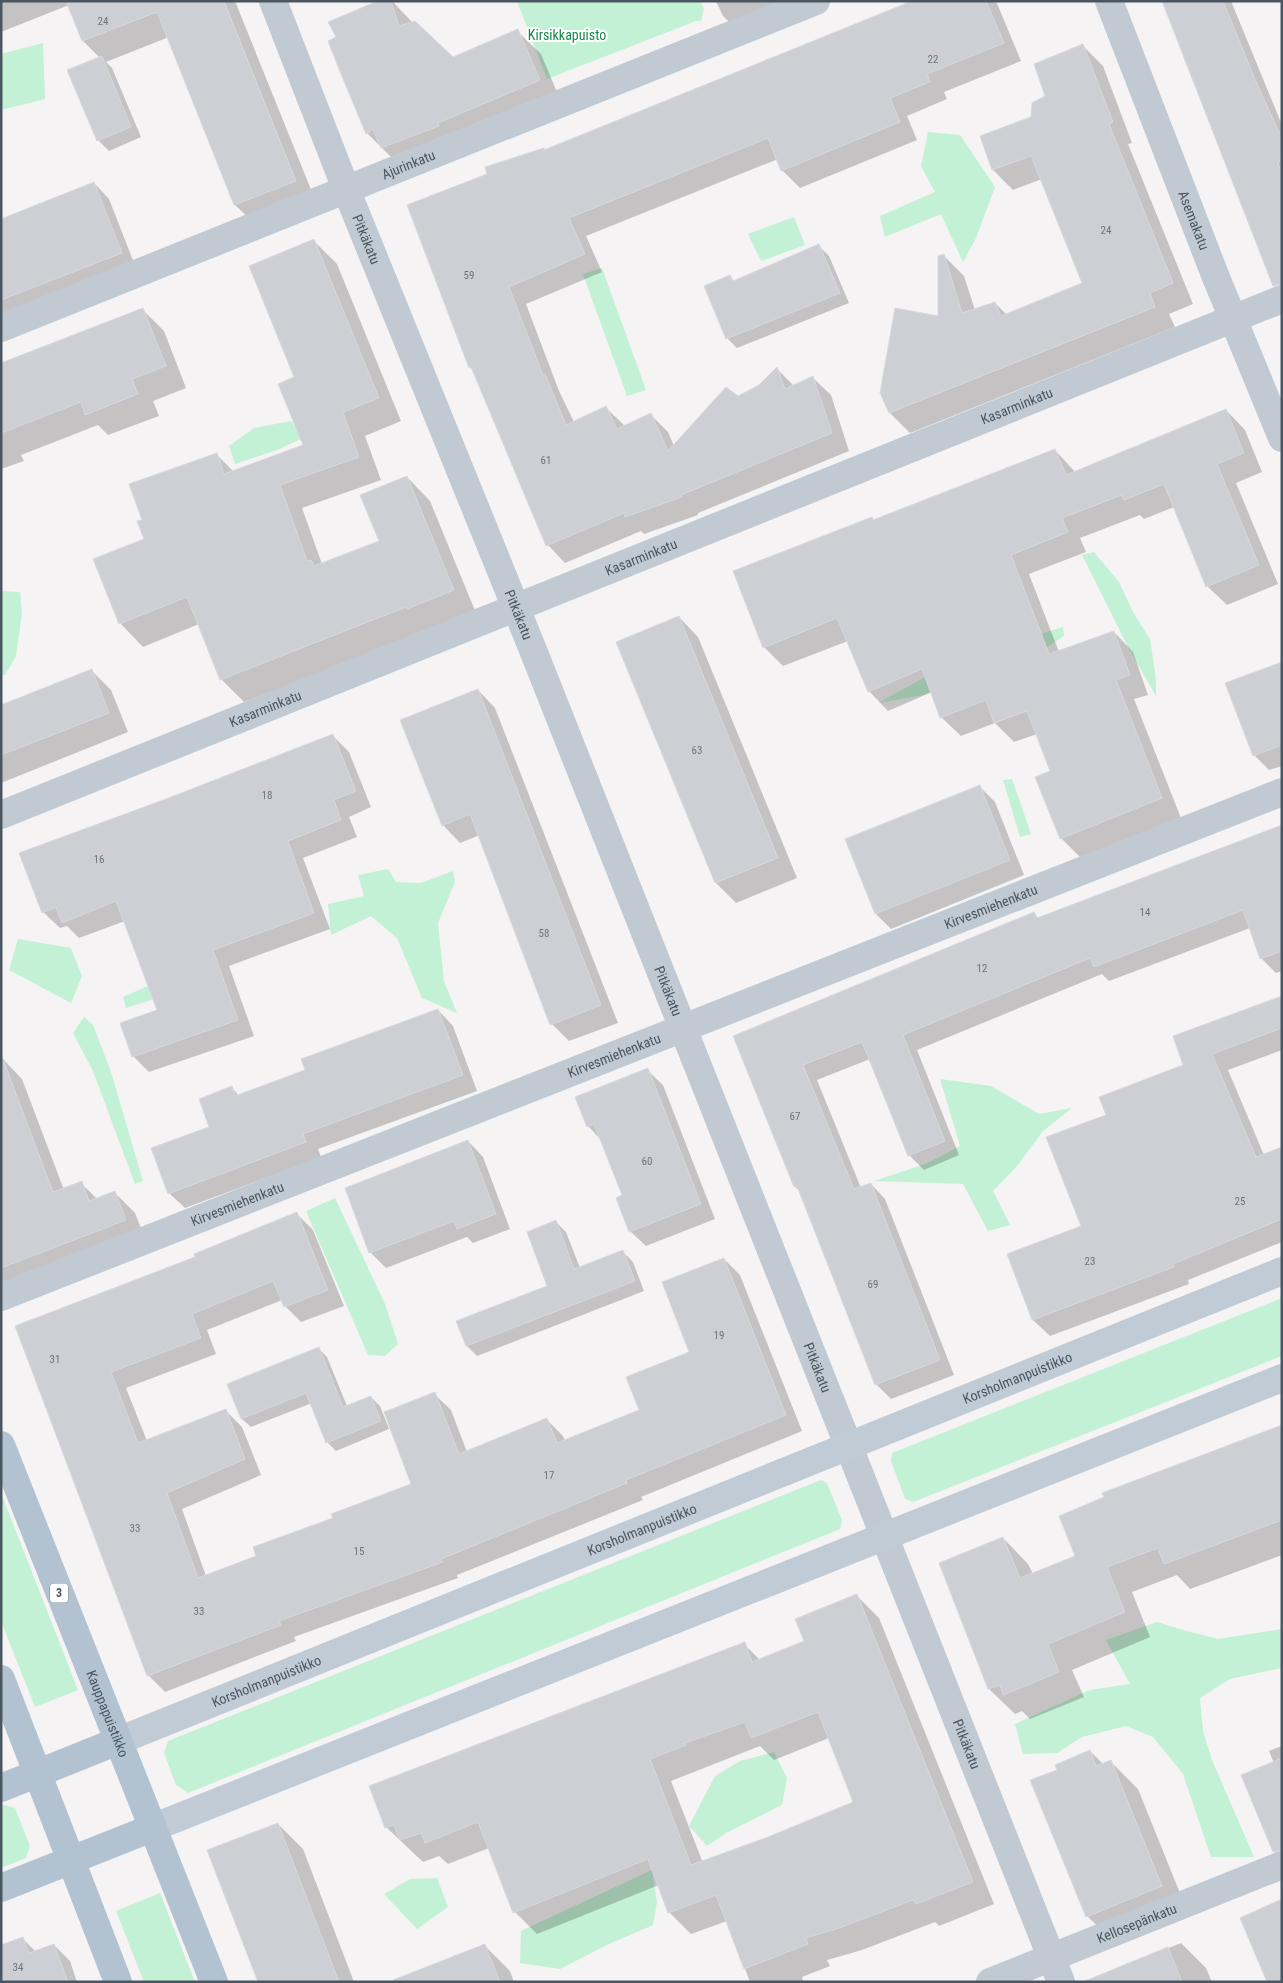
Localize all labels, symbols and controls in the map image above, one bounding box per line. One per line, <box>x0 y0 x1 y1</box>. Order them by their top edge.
house number: 24 <box>98 15 109 28</box>
park label: Kirsikkapuisto <box>528 27 606 43</box>
house number: 22 <box>928 53 938 66</box>
street label: Ajurinkatu <box>379 147 438 182</box>
street label: Asemakatu <box>1175 188 1212 252</box>
street label: Pitkäkatu <box>349 212 384 267</box>
house number: 24 <box>1101 224 1112 237</box>
house number: 59 <box>464 269 474 282</box>
street label: Kasarminkatu <box>978 384 1055 428</box>
house number: 61 <box>541 454 551 467</box>
street label: Kasarminkatu <box>603 536 679 579</box>
street label: Pitkäkatu <box>501 587 536 642</box>
street label: Kasarminkatu <box>227 687 304 730</box>
house number: 63 <box>692 744 702 757</box>
house number: 18 <box>262 789 272 802</box>
house number: 16 <box>94 853 104 866</box>
street label: Kirvesmiehenkatu <box>942 881 1040 932</box>
house number: 14 <box>1140 906 1151 919</box>
house number: 58 <box>539 927 549 940</box>
house number: 12 <box>977 962 987 975</box>
street label: Pitkäkatu <box>651 964 685 1018</box>
street label: Kirvesmiehenkatu <box>565 1030 663 1081</box>
house number: 67 <box>790 1110 800 1123</box>
house number: 60 <box>642 1155 652 1168</box>
street label: Kirvesmiehenkatu <box>189 1178 286 1229</box>
house number: 25 <box>1235 1195 1245 1208</box>
house number: 23 <box>1085 1255 1095 1268</box>
house number: 69 <box>868 1278 878 1291</box>
house number: 19 <box>714 1329 724 1342</box>
street label: Pitkäkatu <box>800 1340 834 1395</box>
street label: Korsholmanpuistikko <box>960 1349 1074 1407</box>
house number: 31 <box>50 1353 60 1366</box>
house number: 17 <box>544 1469 554 1482</box>
street label: Korsholmanpuistikko <box>585 1500 699 1559</box>
house number: 33 <box>130 1522 140 1535</box>
house number: 15 <box>354 1545 364 1558</box>
road number: 3 <box>50 1584 68 1602</box>
house number: 33 <box>194 1605 204 1618</box>
street label: Korsholmanpuistikko <box>209 1652 323 1710</box>
street label: Kauppapuistikko <box>83 1668 132 1759</box>
street label: Pitkäkatu <box>950 1717 984 1771</box>
street label: Kellosepänkatu <box>1094 1900 1179 1946</box>
house number: 34 <box>13 1961 24 1974</box>

